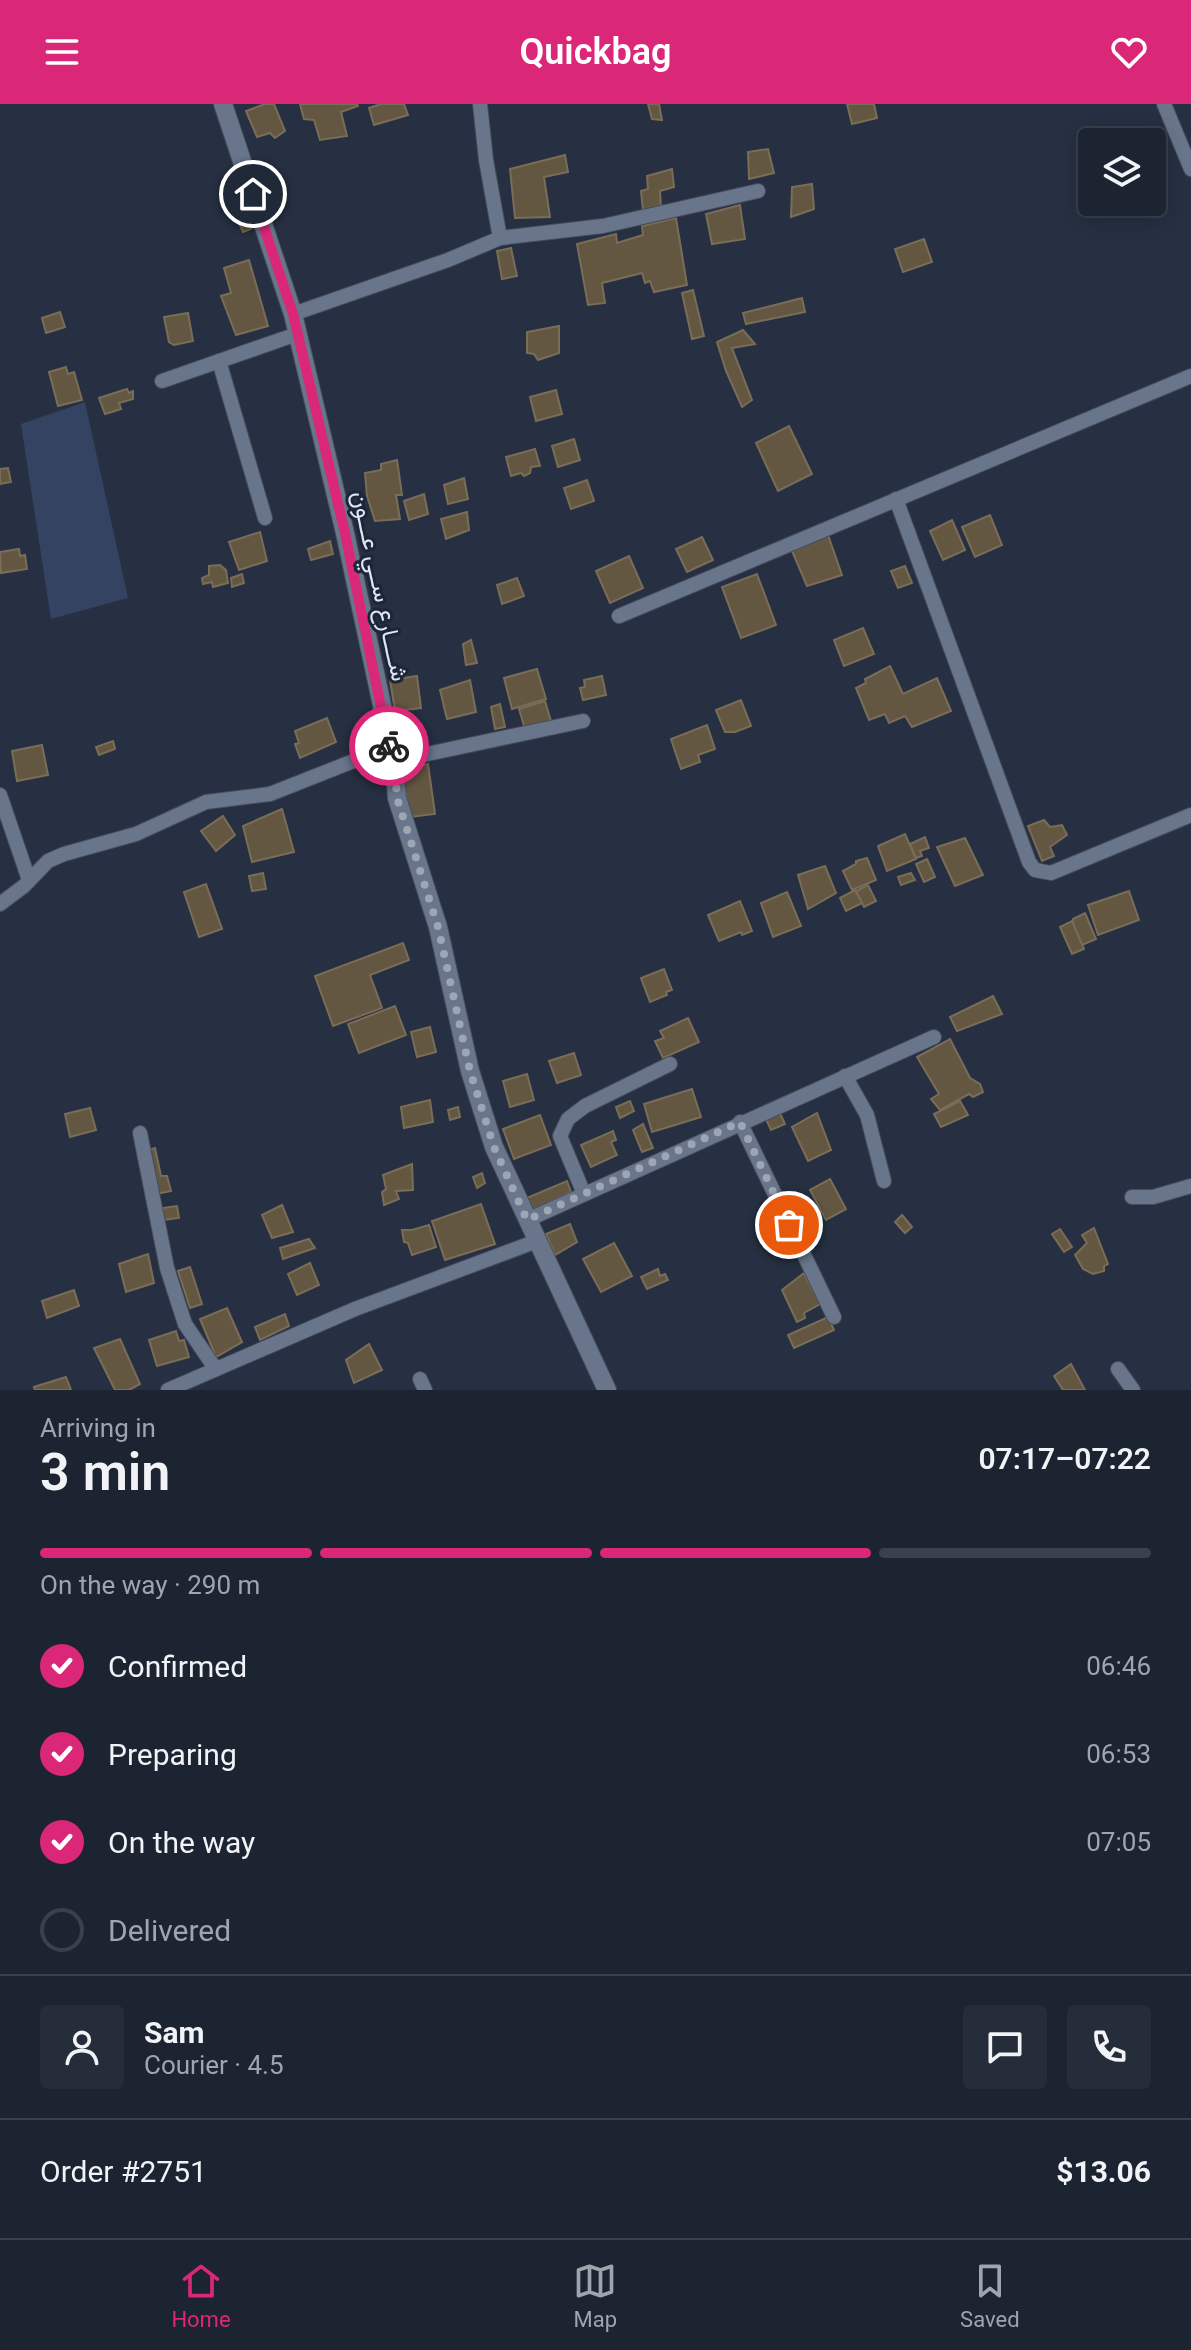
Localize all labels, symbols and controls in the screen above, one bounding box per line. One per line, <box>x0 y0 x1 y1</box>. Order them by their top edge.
icon: menu <box>40 30 84 74</box>
icon: heart <box>1107 30 1151 74</box>
text: Quickbag <box>519 31 672 73</box>
map controls <box>1078 128 1166 216</box>
button: layers <box>1078 128 1166 216</box>
pin <box>219 160 287 228</box>
icon: home <box>231 172 275 216</box>
street label: شــــارع ســي عـــون <box>341 488 414 685</box>
courier <box>349 706 429 786</box>
icon: bike <box>367 724 411 768</box>
pin <box>755 1191 823 1259</box>
icon: bag <box>767 1203 811 1247</box>
text: Arriving in <box>40 1413 156 1443</box>
text: 07:17–07:22 <box>978 1441 1151 1476</box>
text: 3 min <box>40 1442 170 1503</box>
text: On the way · 290 m <box>40 1570 260 1600</box>
icon: check <box>40 1644 84 1688</box>
text: Confirmed <box>108 1649 247 1684</box>
text: 06:46 <box>1086 1651 1151 1681</box>
icon: check <box>40 1732 84 1776</box>
text: Preparing <box>108 1737 237 1772</box>
text: 06:53 <box>1086 1739 1151 1769</box>
icon: check <box>40 1820 84 1864</box>
text: On the way <box>108 1825 255 1860</box>
text: 07:05 <box>1086 1827 1151 1857</box>
text: Delivered <box>108 1913 231 1948</box>
button: person <box>40 2005 124 2089</box>
button: chat <box>963 2005 1047 2089</box>
button: phone <box>1067 2005 1151 2089</box>
text: Sam <box>144 2015 205 2050</box>
text: Courier · 4.5 <box>144 2050 284 2080</box>
text: Order #2751 <box>40 2154 207 2189</box>
text: $13.06 <box>1056 2154 1151 2189</box>
tab: Home <box>171 2259 231 2332</box>
tab: Map <box>573 2259 617 2332</box>
tab: Saved <box>960 2259 1020 2332</box>

